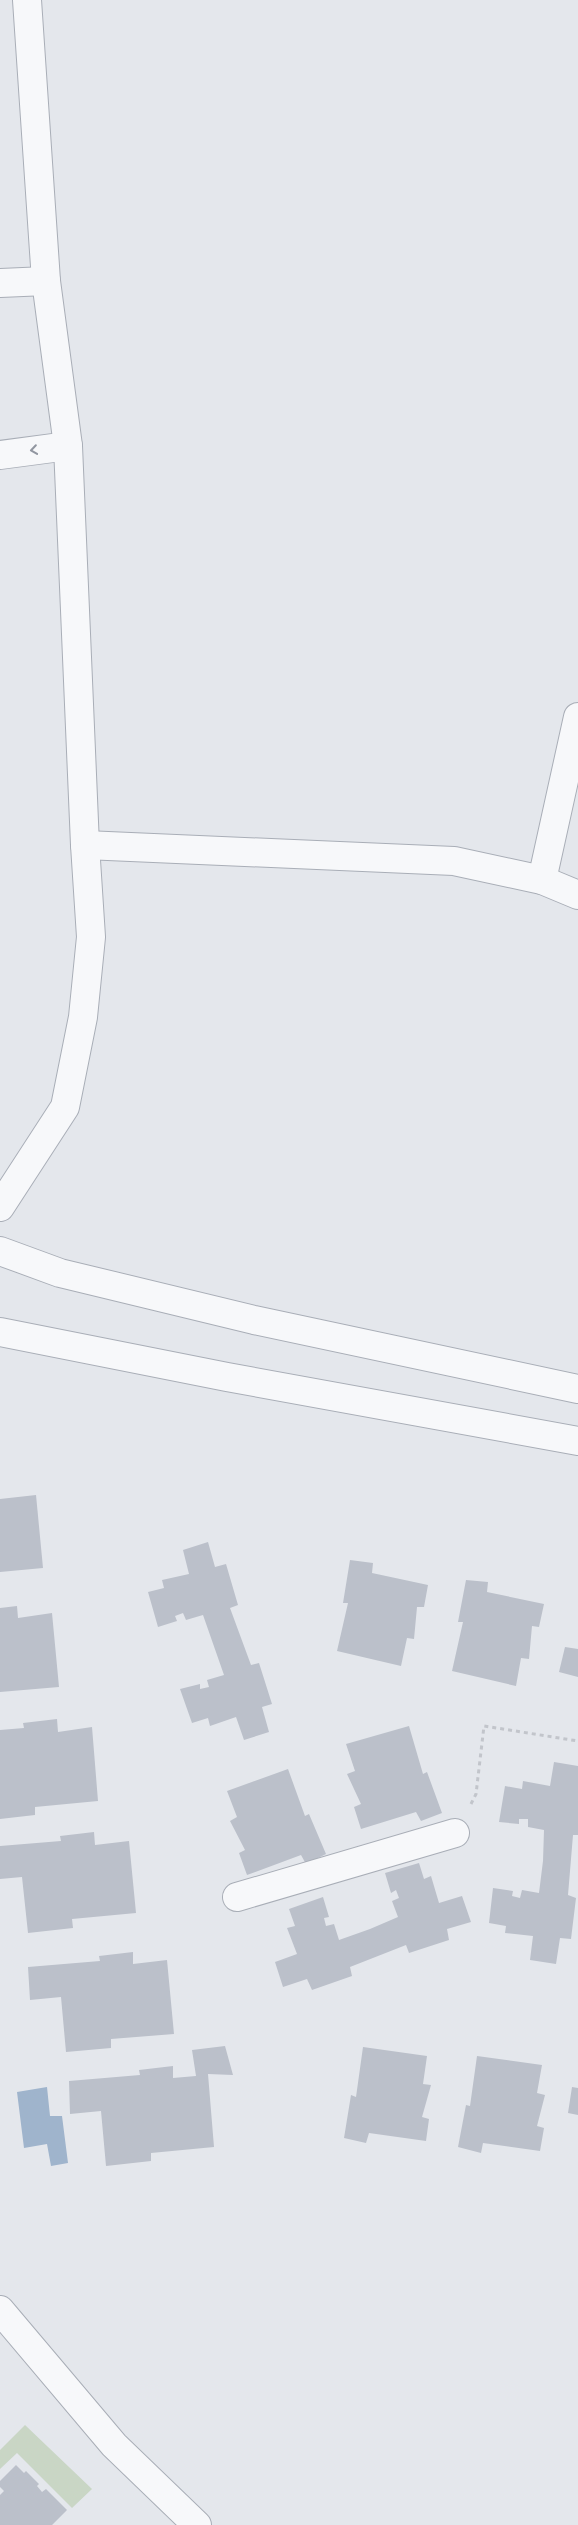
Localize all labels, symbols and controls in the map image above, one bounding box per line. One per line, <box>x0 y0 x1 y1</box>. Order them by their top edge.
one-way arrow <box>30 444 38 455</box>

